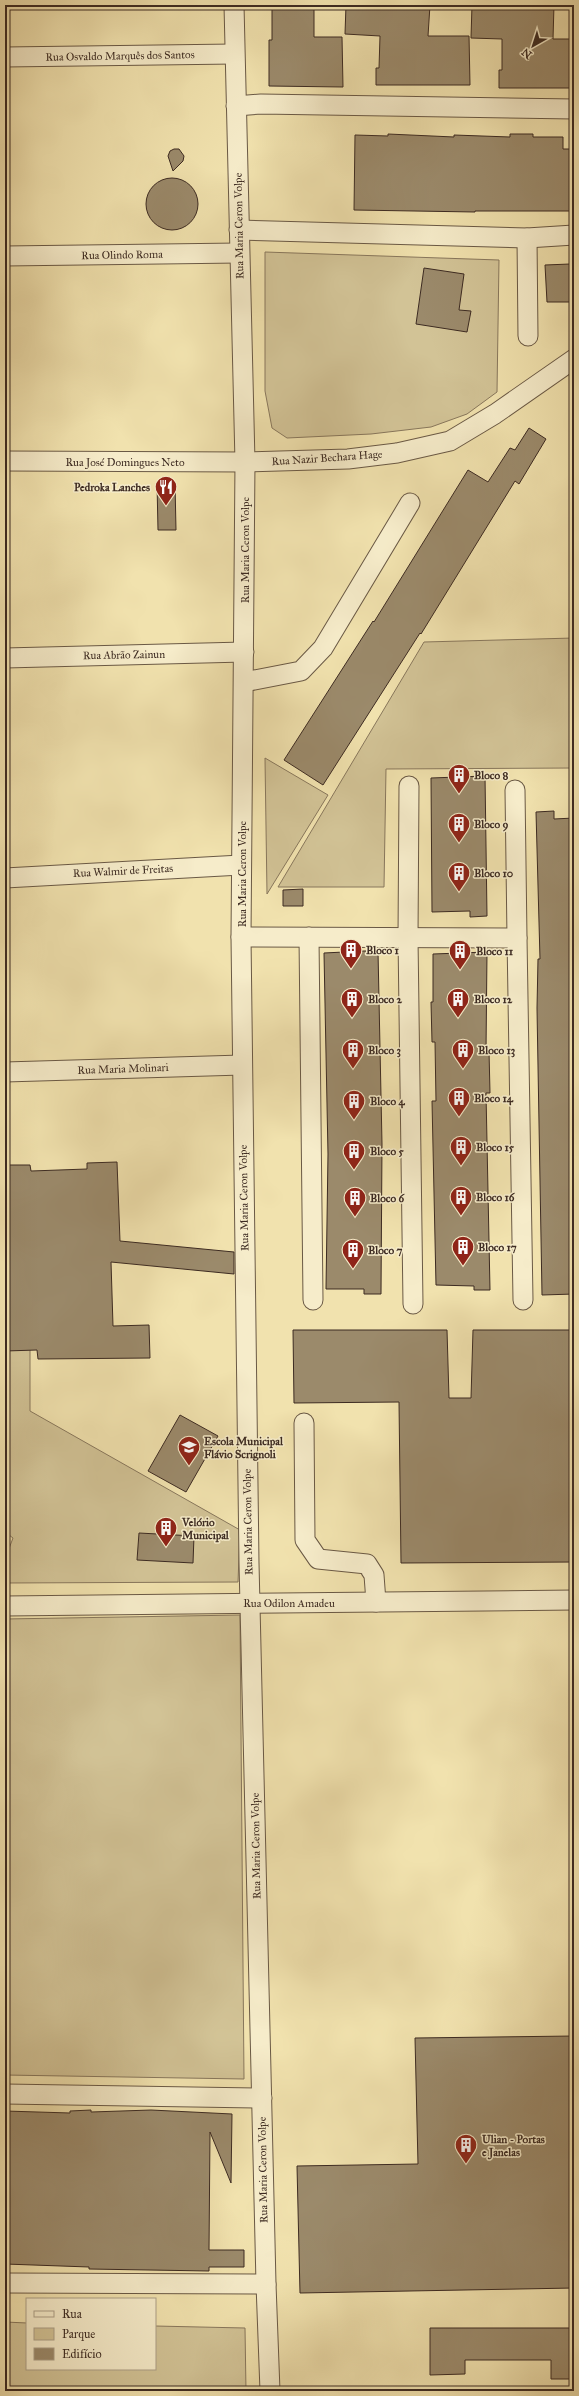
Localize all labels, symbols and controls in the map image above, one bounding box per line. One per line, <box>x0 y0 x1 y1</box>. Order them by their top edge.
north arrow <box>513 26 553 66</box>
text: N <box>519 45 535 61</box>
street label: Rua Osvaldo Marquês dos Santos <box>45 48 195 65</box>
street label: Rua Maria Ceron Volpe <box>232 172 246 279</box>
street label: Rua Olindo Roma <box>81 248 163 262</box>
street label: Rua Nazir Bechara Hage <box>271 448 383 468</box>
street label: Rua José Domingues Neto <box>65 456 185 470</box>
restaurant icon: Pedroka Lanches <box>153 474 179 507</box>
place label: Pedroka Lanches <box>74 481 150 494</box>
street label: Rua Maria Ceron Volpe <box>239 496 252 603</box>
street label: Rua Abrão Zainun <box>83 648 165 662</box>
building icon: Bloco 8 <box>446 762 472 795</box>
place label: Bloco 8 <box>474 769 508 782</box>
building icon: Bloco 9 <box>446 811 472 844</box>
place label: Bloco 9 <box>474 818 508 832</box>
street label: Rua Maria Ceron Volpe <box>236 820 249 927</box>
building icon: Bloco 10 <box>446 860 472 893</box>
street label: Rua Walmir de Freitas <box>73 862 173 880</box>
place label: Bloco 10 <box>474 867 514 880</box>
building icon: Bloco 1 <box>338 937 364 970</box>
building icon: Bloco 11 <box>447 938 473 971</box>
place label: Bloco 1 <box>366 944 399 957</box>
place label: Bloco 11 <box>476 945 514 958</box>
building icon: Bloco 2 <box>339 986 365 1019</box>
building icon: Bloco 12 <box>445 986 471 1019</box>
place label: Bloco 2 <box>368 993 402 1006</box>
place label: Bloco 12 <box>474 993 513 1006</box>
building icon: Bloco 3 <box>340 1037 366 1070</box>
building icon: Bloco 13 <box>450 1037 476 1070</box>
place label: Bloco 3 <box>368 1044 401 1058</box>
place label: Bloco 13 <box>478 1044 515 1058</box>
street label: Rua Maria Molinari <box>77 1061 169 1077</box>
building icon: Bloco 14 <box>446 1085 472 1118</box>
building icon: Bloco 4 <box>341 1088 367 1121</box>
place label: Bloco 14 <box>474 1092 514 1106</box>
place label: Bloco 4 <box>370 1095 405 1109</box>
building icon: Bloco 15 <box>448 1134 474 1167</box>
building icon: Bloco 5 <box>341 1138 367 1171</box>
place label: Bloco 15 <box>476 1141 515 1154</box>
street label: Rua Maria Ceron Volpe <box>237 1144 251 1251</box>
place label: Bloco 5 <box>370 1145 404 1158</box>
building icon: Bloco 16 <box>448 1184 474 1217</box>
building icon: Bloco 6 <box>342 1185 368 1218</box>
place label: Bloco 16 <box>476 1191 516 1204</box>
place label: Bloco 6 <box>370 1192 405 1205</box>
building icon: Bloco 17 <box>450 1234 476 1267</box>
building icon: Bloco 7 <box>340 1237 366 1270</box>
place label: Bloco 17 <box>478 1241 517 1254</box>
place label: Bloco 7 <box>368 1244 402 1257</box>
school or university icon: Escola Municipal Flávio Scrignoli <box>176 1434 202 1467</box>
place label: Escola Municipal Flávio Scrignoli <box>204 1435 284 1461</box>
street label: Rua Maria Ceron Volpe <box>241 1468 255 1575</box>
building icon: Velório Municipal <box>153 1515 179 1548</box>
place label: Velório Municipal <box>181 1516 230 1543</box>
street label: Rua Odilon Amadeu <box>243 1597 335 1610</box>
street label: Rua Maria Ceron Volpe <box>249 1792 263 1899</box>
street label: Rua Maria Ceron Volpe <box>256 2116 270 2223</box>
building icon: Ulian - Portas e Janelas <box>453 2132 479 2165</box>
place label: Ulian - Portas e Janelas <box>482 2133 545 2160</box>
legend <box>26 2298 156 2370</box>
text: Rua <box>62 2307 83 2321</box>
text: Parque <box>62 2327 95 2342</box>
text: Edifício <box>62 2347 102 2361</box>

